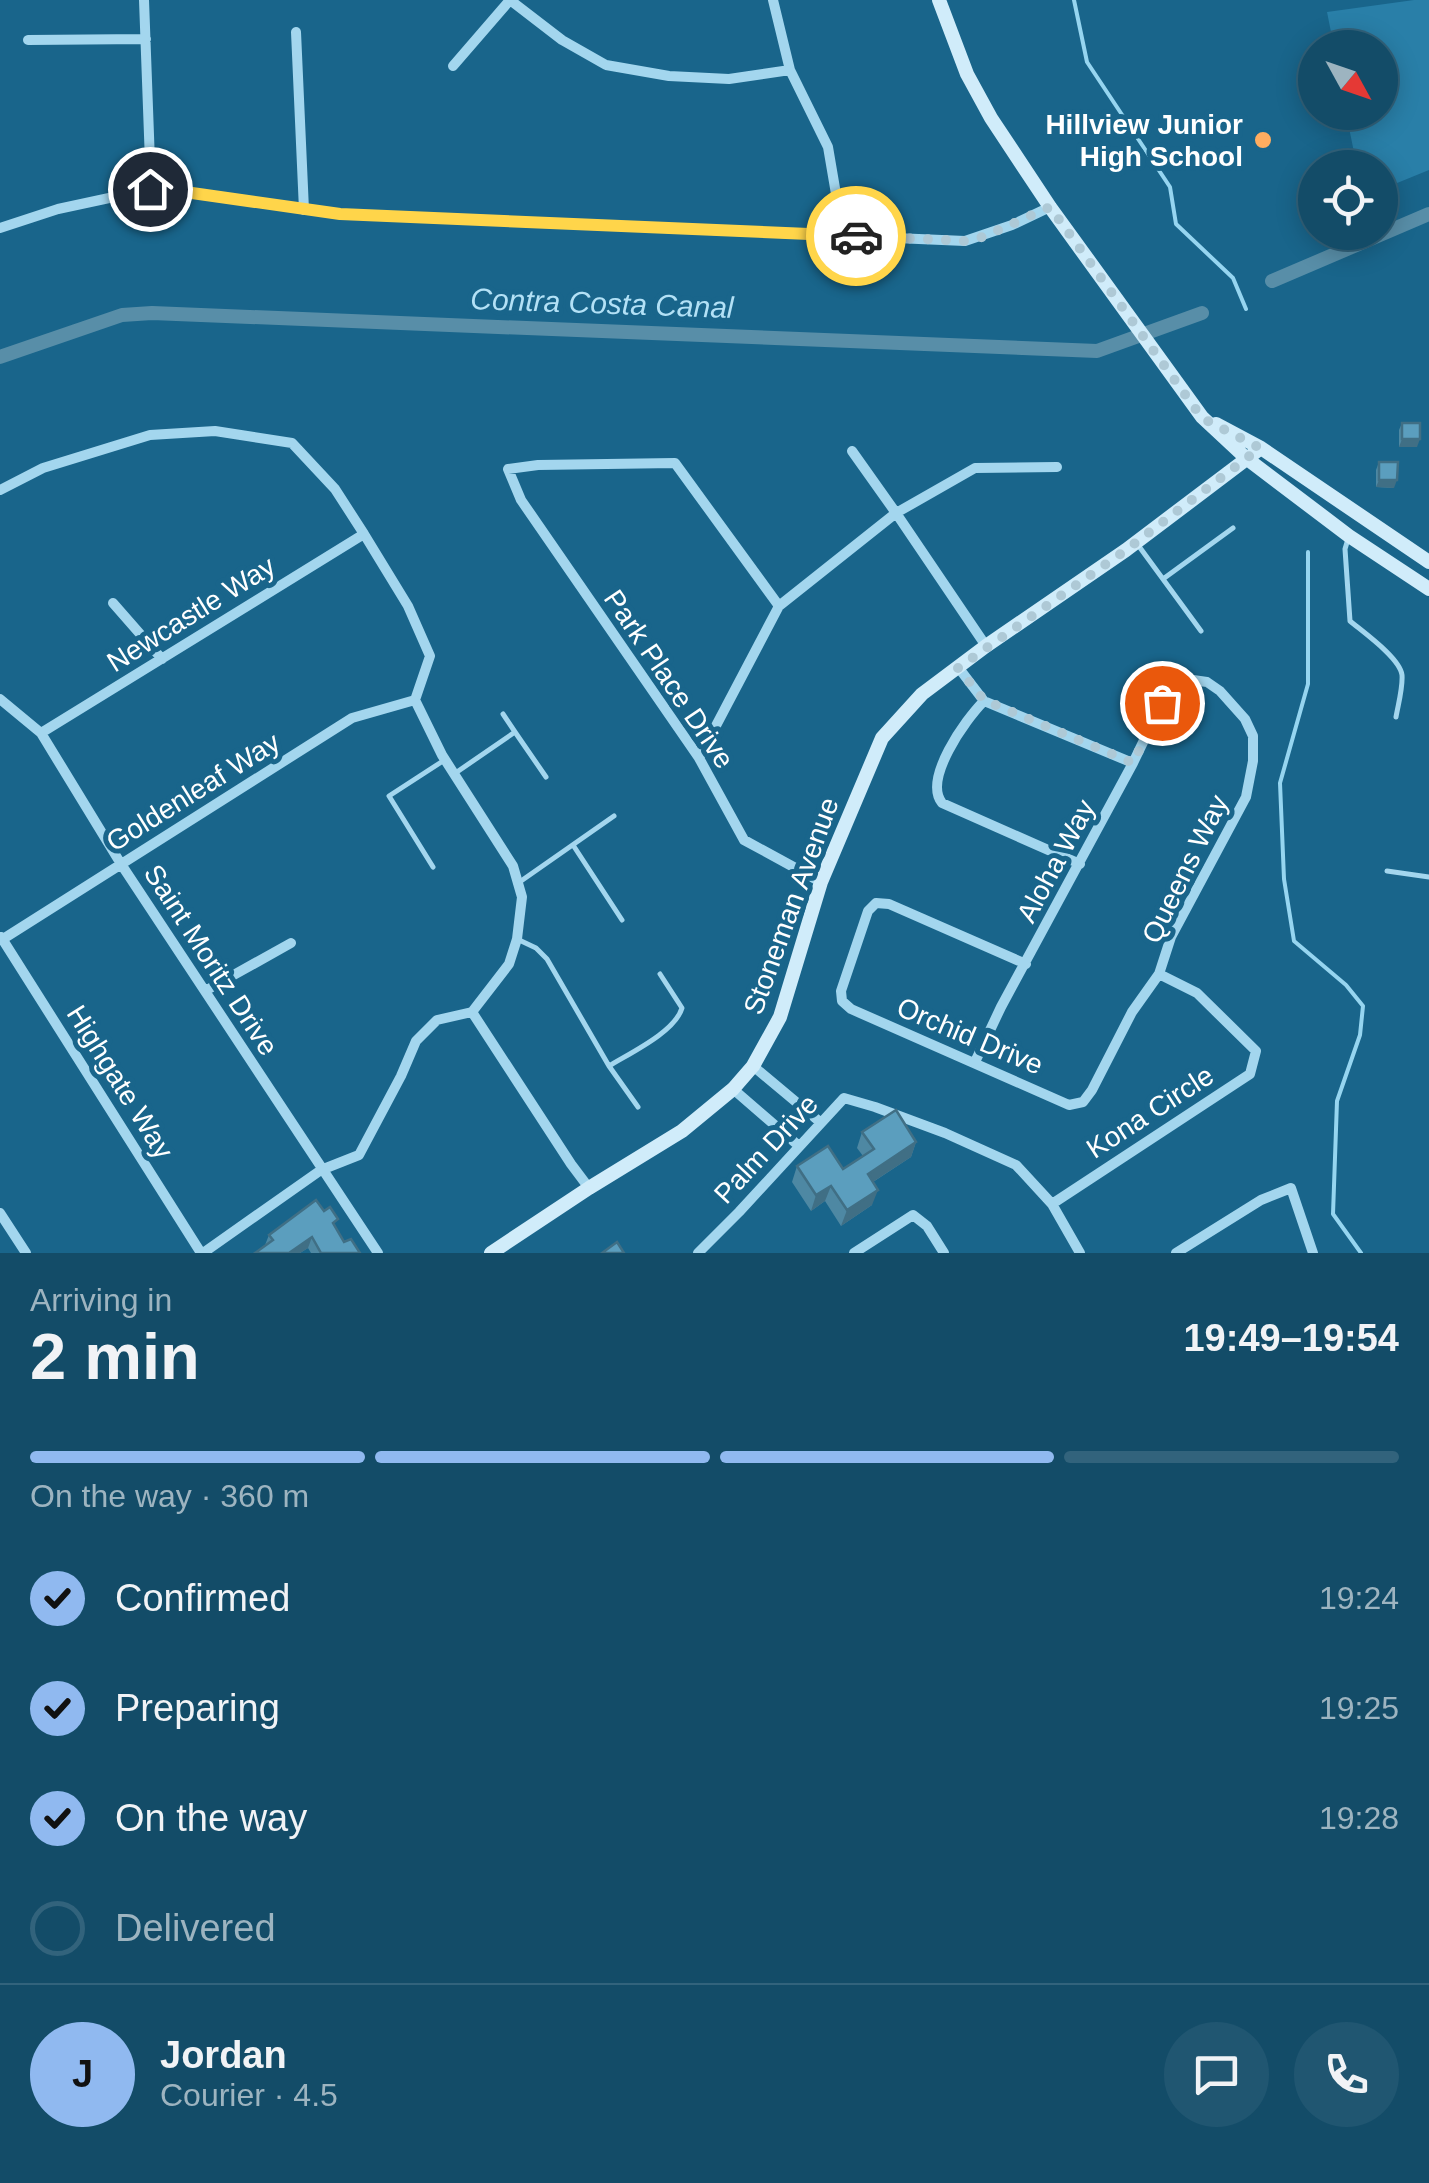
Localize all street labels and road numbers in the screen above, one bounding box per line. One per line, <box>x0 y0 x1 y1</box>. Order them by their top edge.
street label: Newcastle Way <box>101 550 281 678</box>
street label: Park Place Drive <box>598 584 740 774</box>
street label: Goldenleaf Way <box>101 726 285 858</box>
street label: Queens Way <box>1136 790 1234 948</box>
street label: Stoneman Avenue <box>737 793 845 1019</box>
street label: Aloha Way <box>1011 794 1101 928</box>
street label: Saint Moritz Drive <box>138 859 284 1061</box>
street label: Orchid Drive <box>892 991 1048 1081</box>
street label: Highgate Way <box>61 1000 179 1164</box>
street label: Kona Circle <box>1081 1060 1219 1164</box>
street label: Palm Drive <box>708 1088 824 1210</box>

